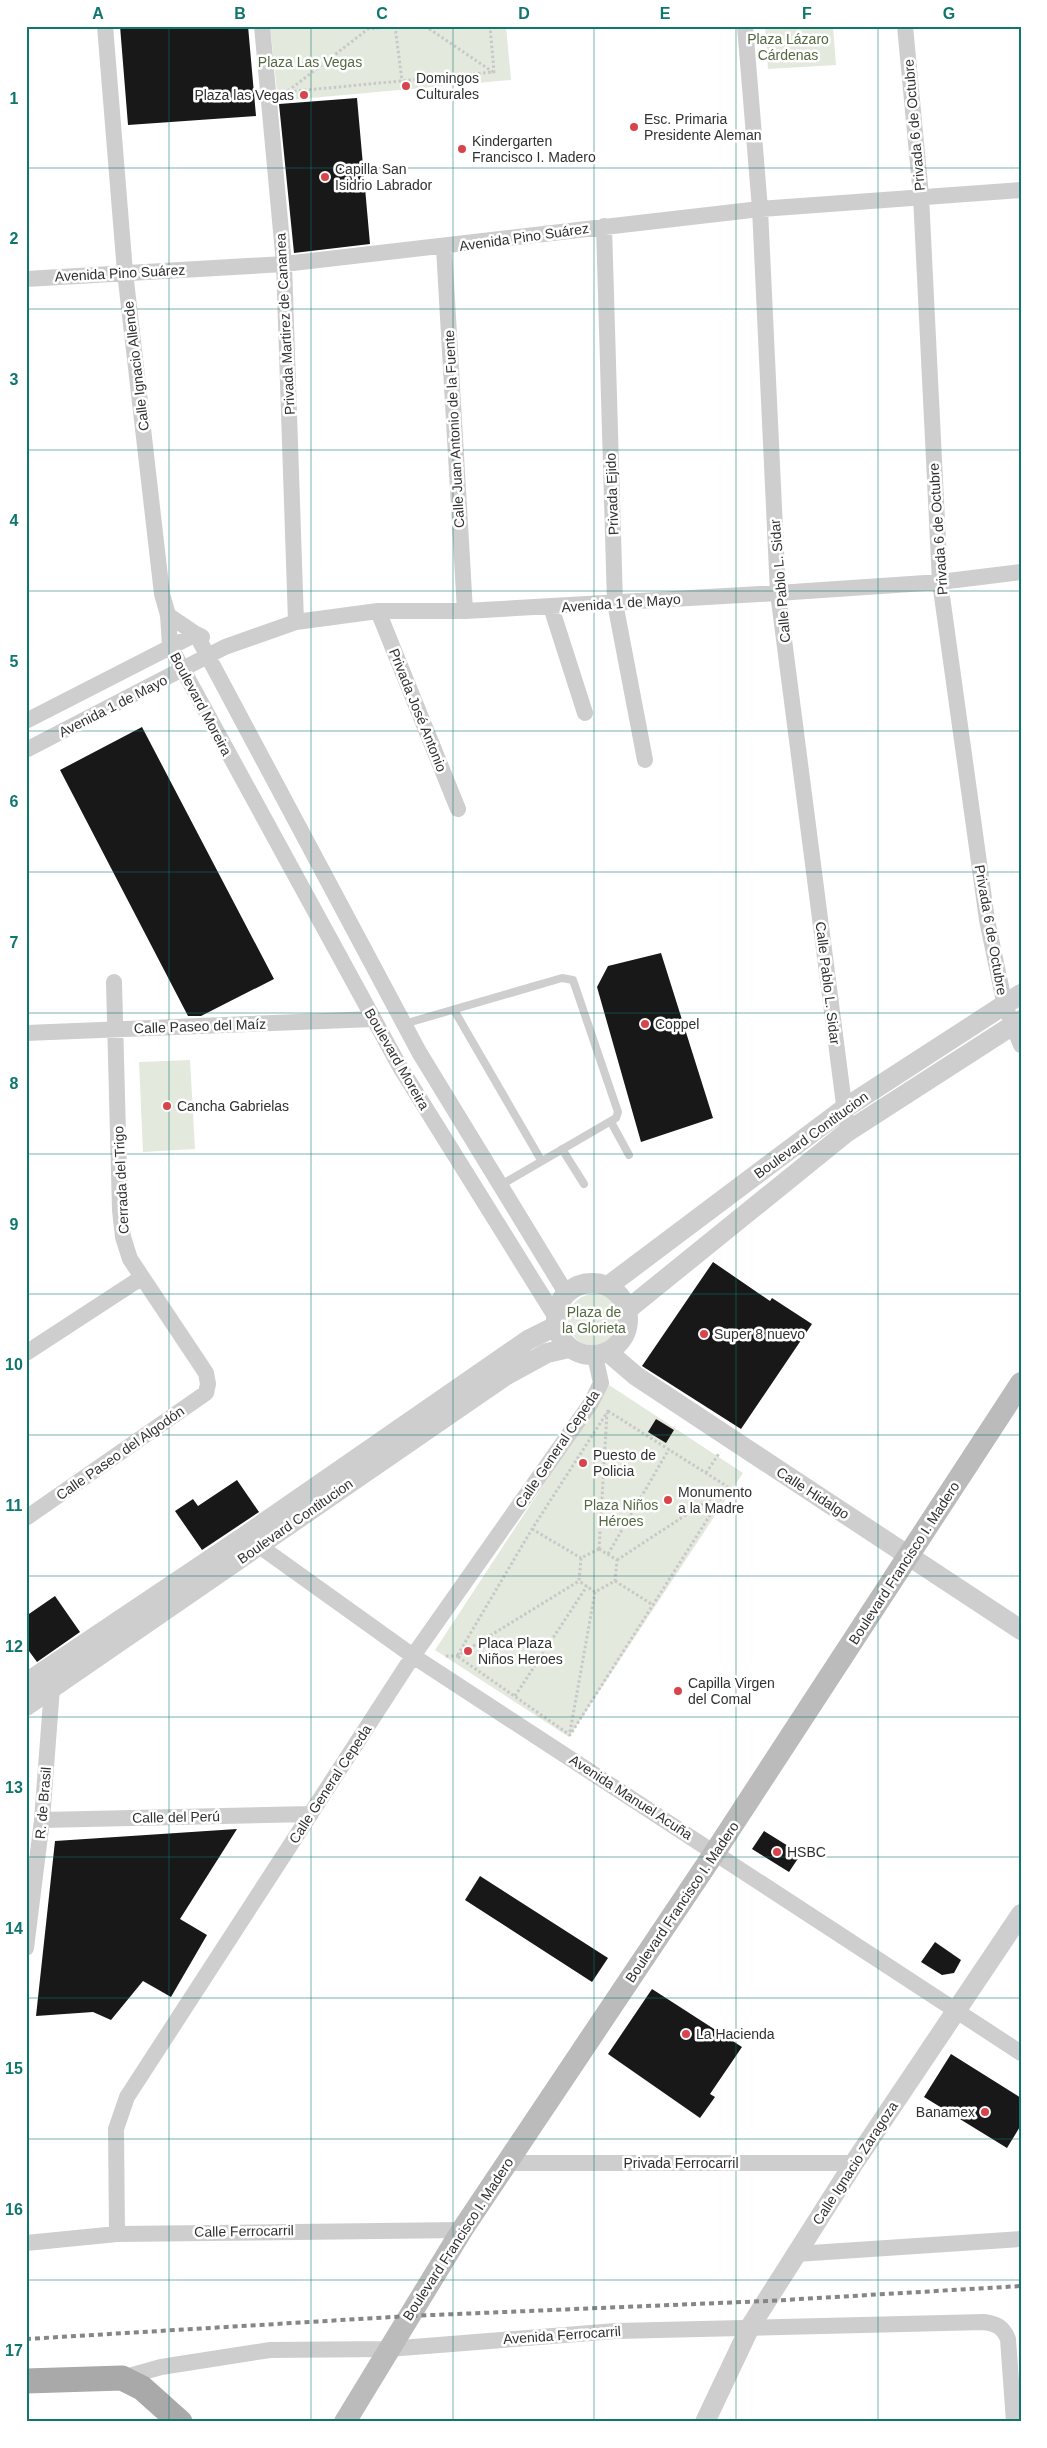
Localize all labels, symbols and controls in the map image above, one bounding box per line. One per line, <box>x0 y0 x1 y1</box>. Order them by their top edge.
text: A <box>92 5 104 22</box>
text: B <box>234 5 246 22</box>
text: C <box>376 5 388 22</box>
text: D <box>518 5 530 22</box>
text: E <box>660 5 671 22</box>
text: F <box>802 5 812 22</box>
text: G <box>943 5 955 22</box>
park label: Plaza Lázaro Cárdenas <box>747 31 829 63</box>
park label: Plaza Las Vegas <box>258 54 362 70</box>
street label: Privada 6 de Octubre <box>900 58 928 192</box>
place label: Domingos Culturales <box>416 70 479 102</box>
marker: Domingos Culturales <box>400 80 412 92</box>
place label: Plaza las Vegas <box>194 87 294 103</box>
marker: Plaza las Vegas <box>298 89 310 101</box>
text: 1 <box>10 90 19 107</box>
place label: Esc. Primaria Presidente Aleman <box>644 111 762 143</box>
marker: Esc. Primaria Presidente Aleman <box>628 121 640 133</box>
place label: Kindergarten Francisco I. Madero <box>472 133 596 165</box>
marker: Kindergarten Francisco I. Madero <box>456 143 468 155</box>
place label: Capilla San Isidrio Labrador <box>335 161 433 193</box>
marker: Capilla San Isidrio Labrador <box>319 171 331 183</box>
street label: Avenida Pino Suárez <box>458 220 590 254</box>
text: 2 <box>10 230 19 247</box>
street label: Privada Martirez de Cananea <box>272 232 298 415</box>
street label: Avenida Pino Suárez <box>54 262 186 284</box>
street label: Calle Ignacio Allende <box>120 300 152 432</box>
street label: Calle Juan Antonio de la Fuente <box>441 329 467 529</box>
text: 3 <box>10 371 19 388</box>
street label: Privada Ejido <box>603 452 621 536</box>
street label: Privada 6 de Octubre <box>925 462 951 596</box>
text: 4 <box>10 512 19 529</box>
street label: Calle Pablo L. Sidar <box>767 518 793 643</box>
street label: Avenida 1 de Mayo <box>561 591 681 615</box>
street label: Privada José Antonio <box>386 646 450 774</box>
street label: Boulevard Moreira <box>167 650 235 758</box>
text: 5 <box>10 653 19 670</box>
street label: Avenida 1 de Mayo <box>56 672 170 740</box>
text: 6 <box>10 793 19 810</box>
street label: Privada 6 de Octubre <box>972 863 1010 997</box>
street label: Calle Pablo L. Sidar <box>813 921 844 1046</box>
text: 7 <box>10 934 19 951</box>
street label: Boulevard Moreira <box>361 1005 433 1113</box>
street label: Calle Paseo del Maíz <box>134 1016 266 1036</box>
place label: Coppel <box>655 1016 699 1032</box>
marker: Coppel <box>639 1018 651 1030</box>
text: 8 <box>10 1075 19 1092</box>
street label: Boulevard Contitucion <box>751 1088 871 1182</box>
place label: Cancha Gabrielas <box>177 1098 289 1114</box>
marker: Cancha Gabrielas <box>161 1100 173 1112</box>
street label: Cerrada del Trigo <box>110 1125 132 1234</box>
text: 9 <box>10 1216 19 1233</box>
park label: Plaza de la Glorieta <box>562 1304 626 1336</box>
place label: Super 8 nuevo <box>714 1326 805 1342</box>
marker: Super 8 nuevo <box>698 1328 710 1340</box>
text: 10 <box>5 1356 23 1373</box>
street label: Calle General Cepeda <box>512 1387 602 1511</box>
street label: Calle Paseo del Algodón <box>53 1403 187 1503</box>
place label: Puesto de Policia <box>593 1447 656 1479</box>
marker: Puesto de Policia <box>577 1457 589 1469</box>
street label: Calle Hidalgo <box>774 1464 852 1522</box>
street label: Boulevard Contitucion <box>234 1475 356 1567</box>
street label: Boulevard Francisco I. Madero <box>845 1479 963 1647</box>
place label: Monumento a la Madre <box>678 1484 752 1516</box>
marker: Monumento a la Madre <box>662 1494 674 1506</box>
text: 11 <box>6 1497 23 1514</box>
park label: Plaza Niños Héroes <box>584 1497 658 1529</box>
place label: Placa Plaza Niños Heroes <box>478 1635 563 1667</box>
text: 12 <box>5 1638 23 1655</box>
marker: Placa Plaza Niños Heroes <box>462 1645 474 1657</box>
place label: Capilla Virgen del Comal <box>688 1675 775 1707</box>
marker: Capilla Virgen del Comal <box>672 1685 684 1697</box>
street label: Calle General Cepeda <box>286 1721 375 1846</box>
street label: Avenida Manuel Acuña <box>567 1751 695 1843</box>
street label: R. de Brasil <box>32 1766 54 1840</box>
text: 13 <box>5 1779 23 1796</box>
street label: Calle del Perú <box>132 1808 220 1826</box>
street label: Boulevard Francisco I. Madero <box>622 1818 742 1985</box>
place label: HSBC <box>787 1844 826 1860</box>
marker: HSBC <box>771 1846 783 1858</box>
text: 14 <box>5 1920 23 1937</box>
place label: La Hacienda <box>696 2026 775 2042</box>
marker: La Hacienda <box>680 2028 692 2040</box>
text: 15 <box>5 2060 23 2077</box>
street label: Calle Ignacio Zaragoza <box>809 2098 901 2228</box>
place label: Banamex <box>916 2104 975 2120</box>
marker: Banamex <box>979 2106 991 2118</box>
street label: Boulevard Francisco I. Madero <box>399 2155 517 2323</box>
street label: Privada Ferrocarril <box>623 2155 739 2171</box>
text: 16 <box>5 2201 23 2218</box>
street label: Calle Ferrocarril <box>194 2222 294 2240</box>
street label: Avenida Ferrocarril <box>503 2323 621 2347</box>
text: 17 <box>5 2342 23 2359</box>

